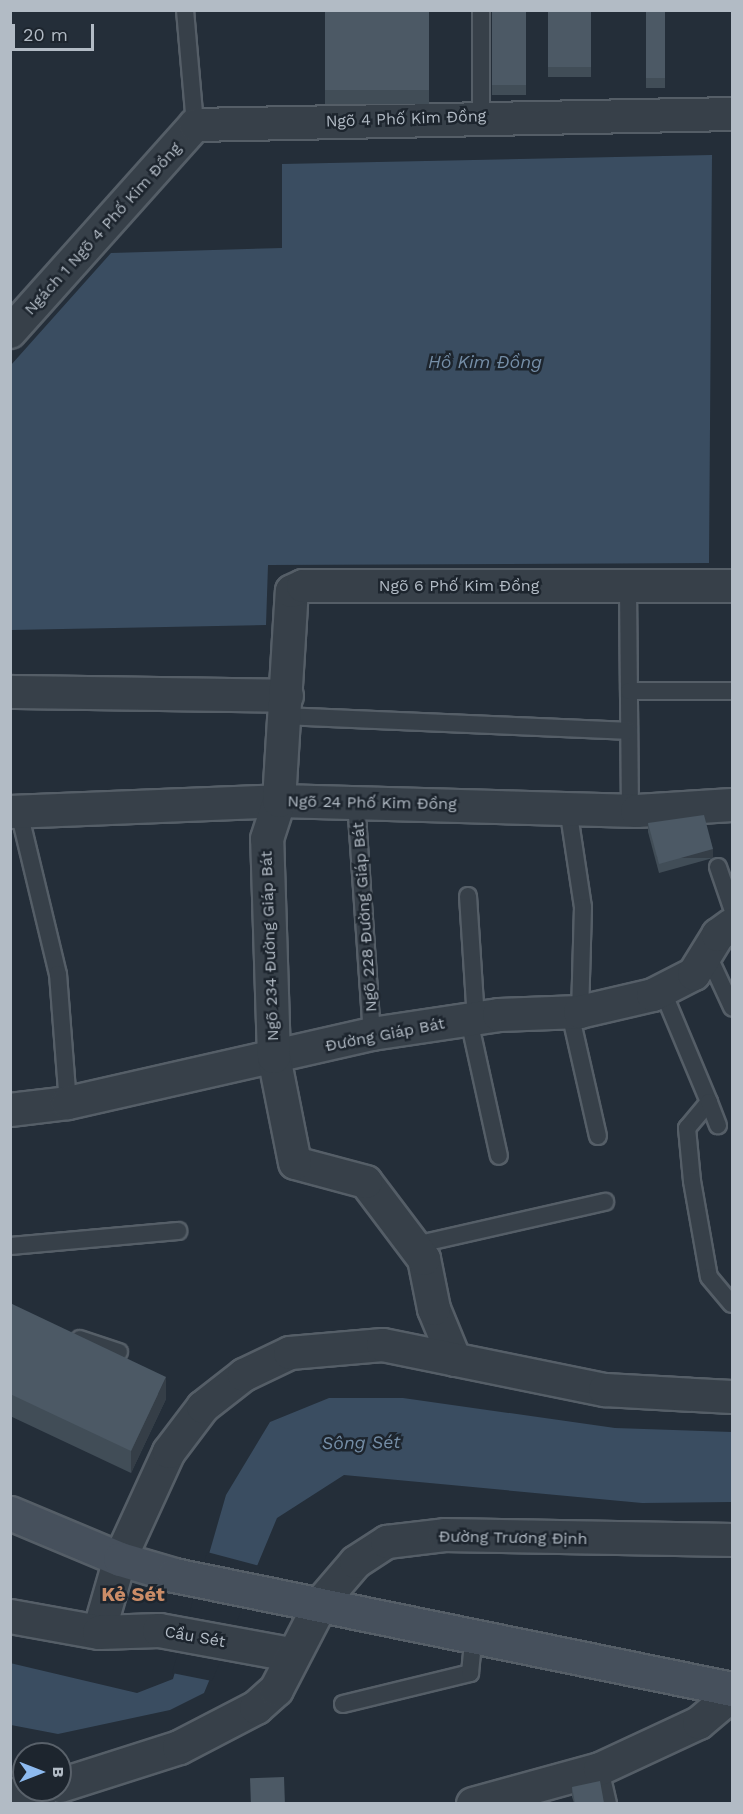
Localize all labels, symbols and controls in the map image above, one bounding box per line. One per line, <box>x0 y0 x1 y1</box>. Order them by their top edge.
scale bar <box>15 12 98 50</box>
text: 20 m <box>23 24 68 45</box>
street label: Ngõ 4 Phố Kim Đồng <box>326 107 486 131</box>
street label: Ngách 1 Ngõ 4 Phố Kim Đồng <box>20 139 186 319</box>
water label: Hồ Kim Đồng <box>428 351 542 373</box>
street label: Ngõ 6 Phố Kim Đồng <box>379 576 539 596</box>
street label: Ngõ 24 Phố Kim Đồng <box>287 792 457 814</box>
street label: Ngõ 228 Đường Giáp Bát <box>349 821 381 1013</box>
street label: Ngõ 234 Đường Giáp Bát <box>257 851 283 1041</box>
street label: Đường Giáp Bát <box>324 1014 446 1056</box>
water label: Sông Sét <box>321 1432 401 1454</box>
street label: Đường Trương Định <box>438 1527 588 1549</box>
district label: Kẻ Sét <box>101 1582 165 1606</box>
street label: Cầu Sét <box>163 1622 227 1652</box>
north arrow <box>12 1742 72 1802</box>
text: B <box>49 1767 68 1777</box>

